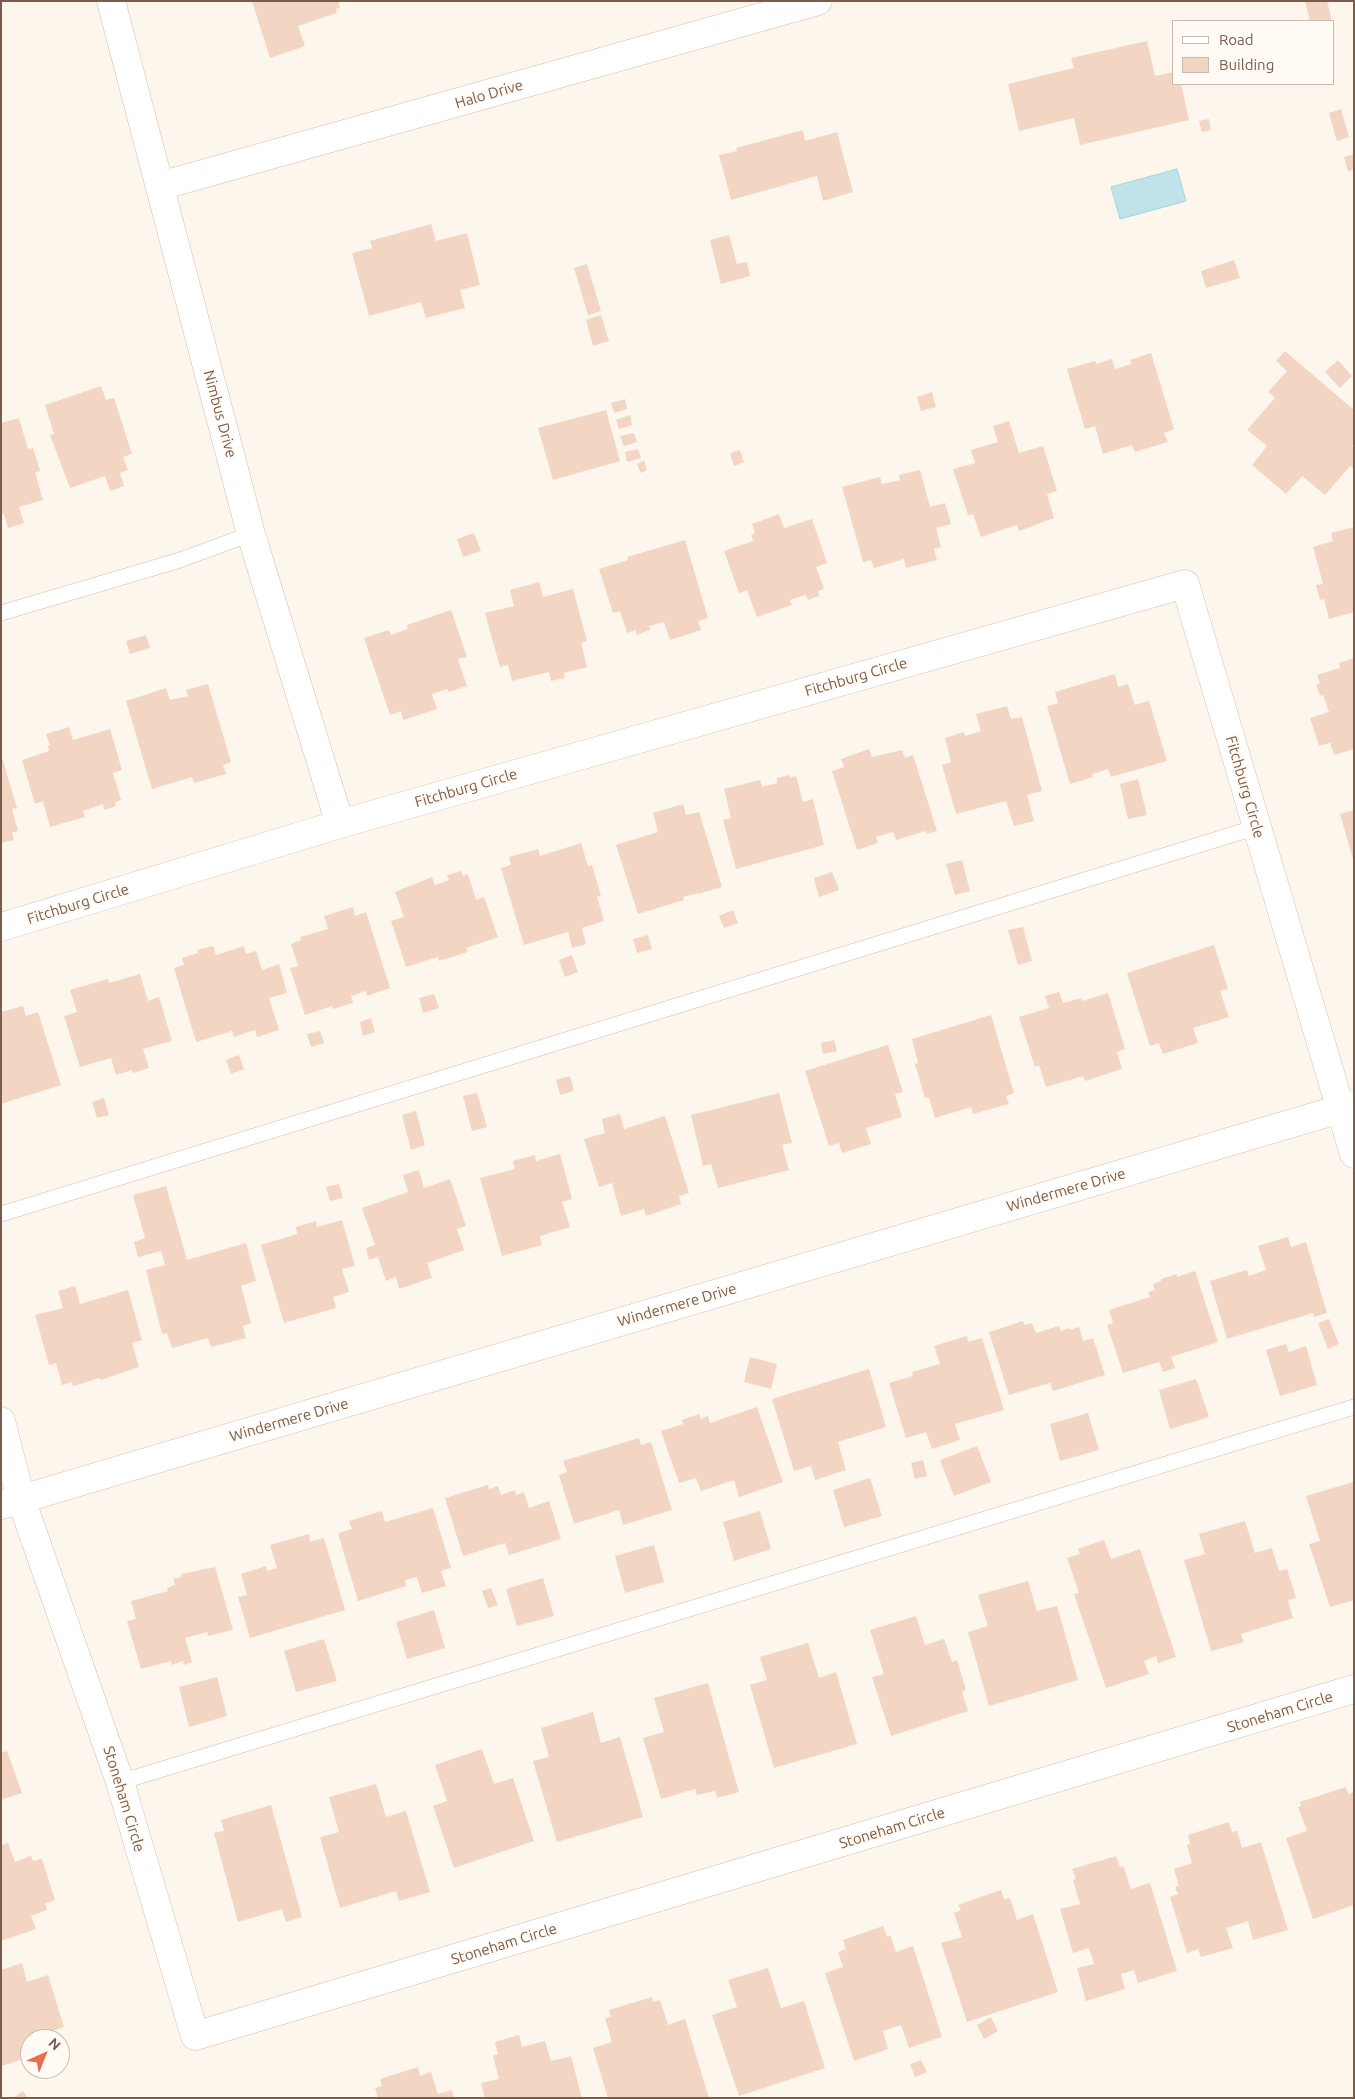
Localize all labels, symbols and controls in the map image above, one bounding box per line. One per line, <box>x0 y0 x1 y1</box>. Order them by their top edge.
legend <box>1172 20 1335 85</box>
text: Road <box>1219 31 1254 48</box>
text: Building <box>1219 56 1274 73</box>
street label: Halo Drive <box>453 76 525 112</box>
street label: Nimbus Drive <box>200 368 240 460</box>
street label: Fitchburg Circle <box>803 654 909 700</box>
street label: Fitchburg Circle <box>1222 734 1268 840</box>
street label: Fitchburg Circle <box>413 765 519 811</box>
street label: Fitchburg Circle <box>25 880 131 928</box>
street label: Windermere Drive <box>1004 1164 1128 1216</box>
street label: Windermere Drive <box>615 1279 739 1331</box>
street label: Windermere Drive <box>227 1394 351 1446</box>
street label: Stoneham Circle <box>1225 1687 1335 1737</box>
street label: Stoneham Circle <box>99 1744 149 1854</box>
street label: Stoneham Circle <box>837 1803 947 1853</box>
street label: Stoneham Circle <box>449 1919 559 1969</box>
north arrow <box>20 2029 70 2079</box>
text: N <box>45 2035 64 2053</box>

